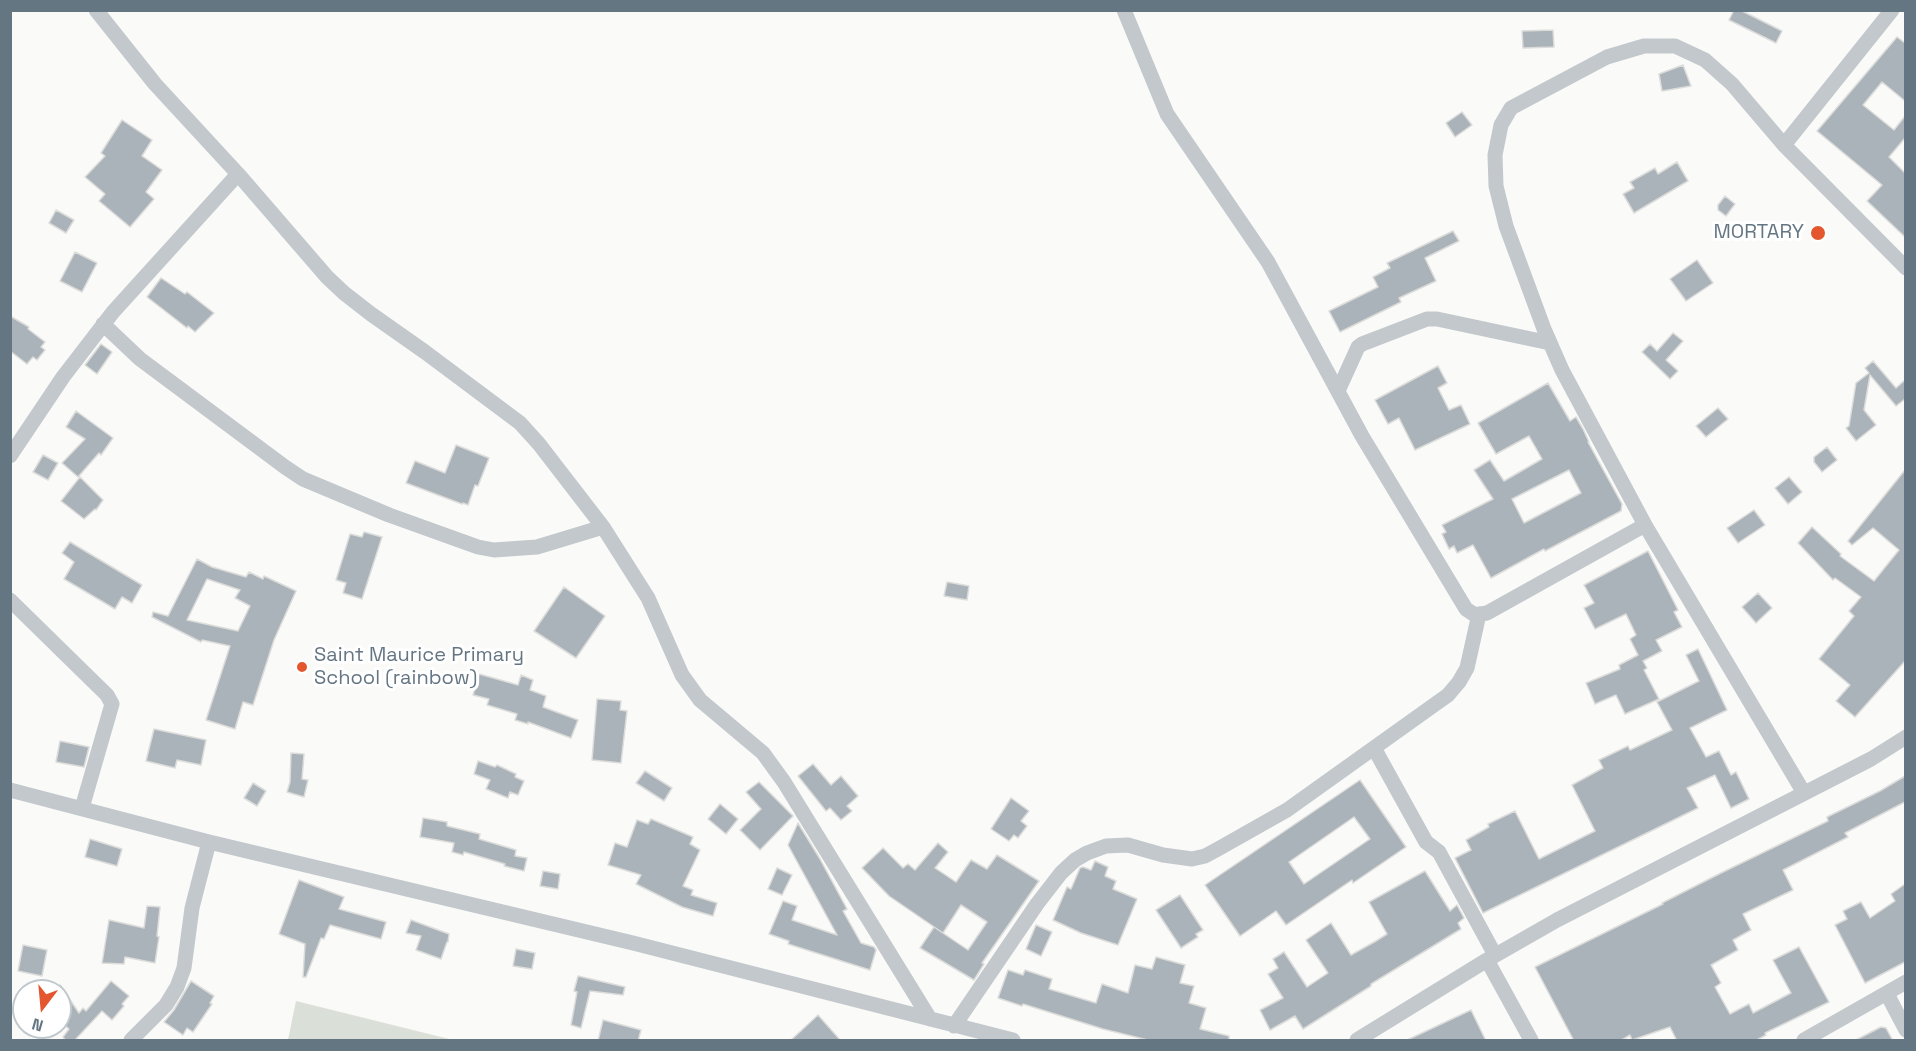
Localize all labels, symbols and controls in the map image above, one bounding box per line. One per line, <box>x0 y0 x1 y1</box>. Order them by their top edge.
place label: MORTARY <box>1714 221 1804 245</box>
marker: MORTARY <box>1809 224 1827 242</box>
place label: Saint Maurice Primary School (rainbow) <box>314 644 524 691</box>
marker: Saint Maurice Primary School (rainbow) <box>295 660 309 674</box>
north arrow <box>12 979 72 1039</box>
text: N <box>29 1013 46 1036</box>

